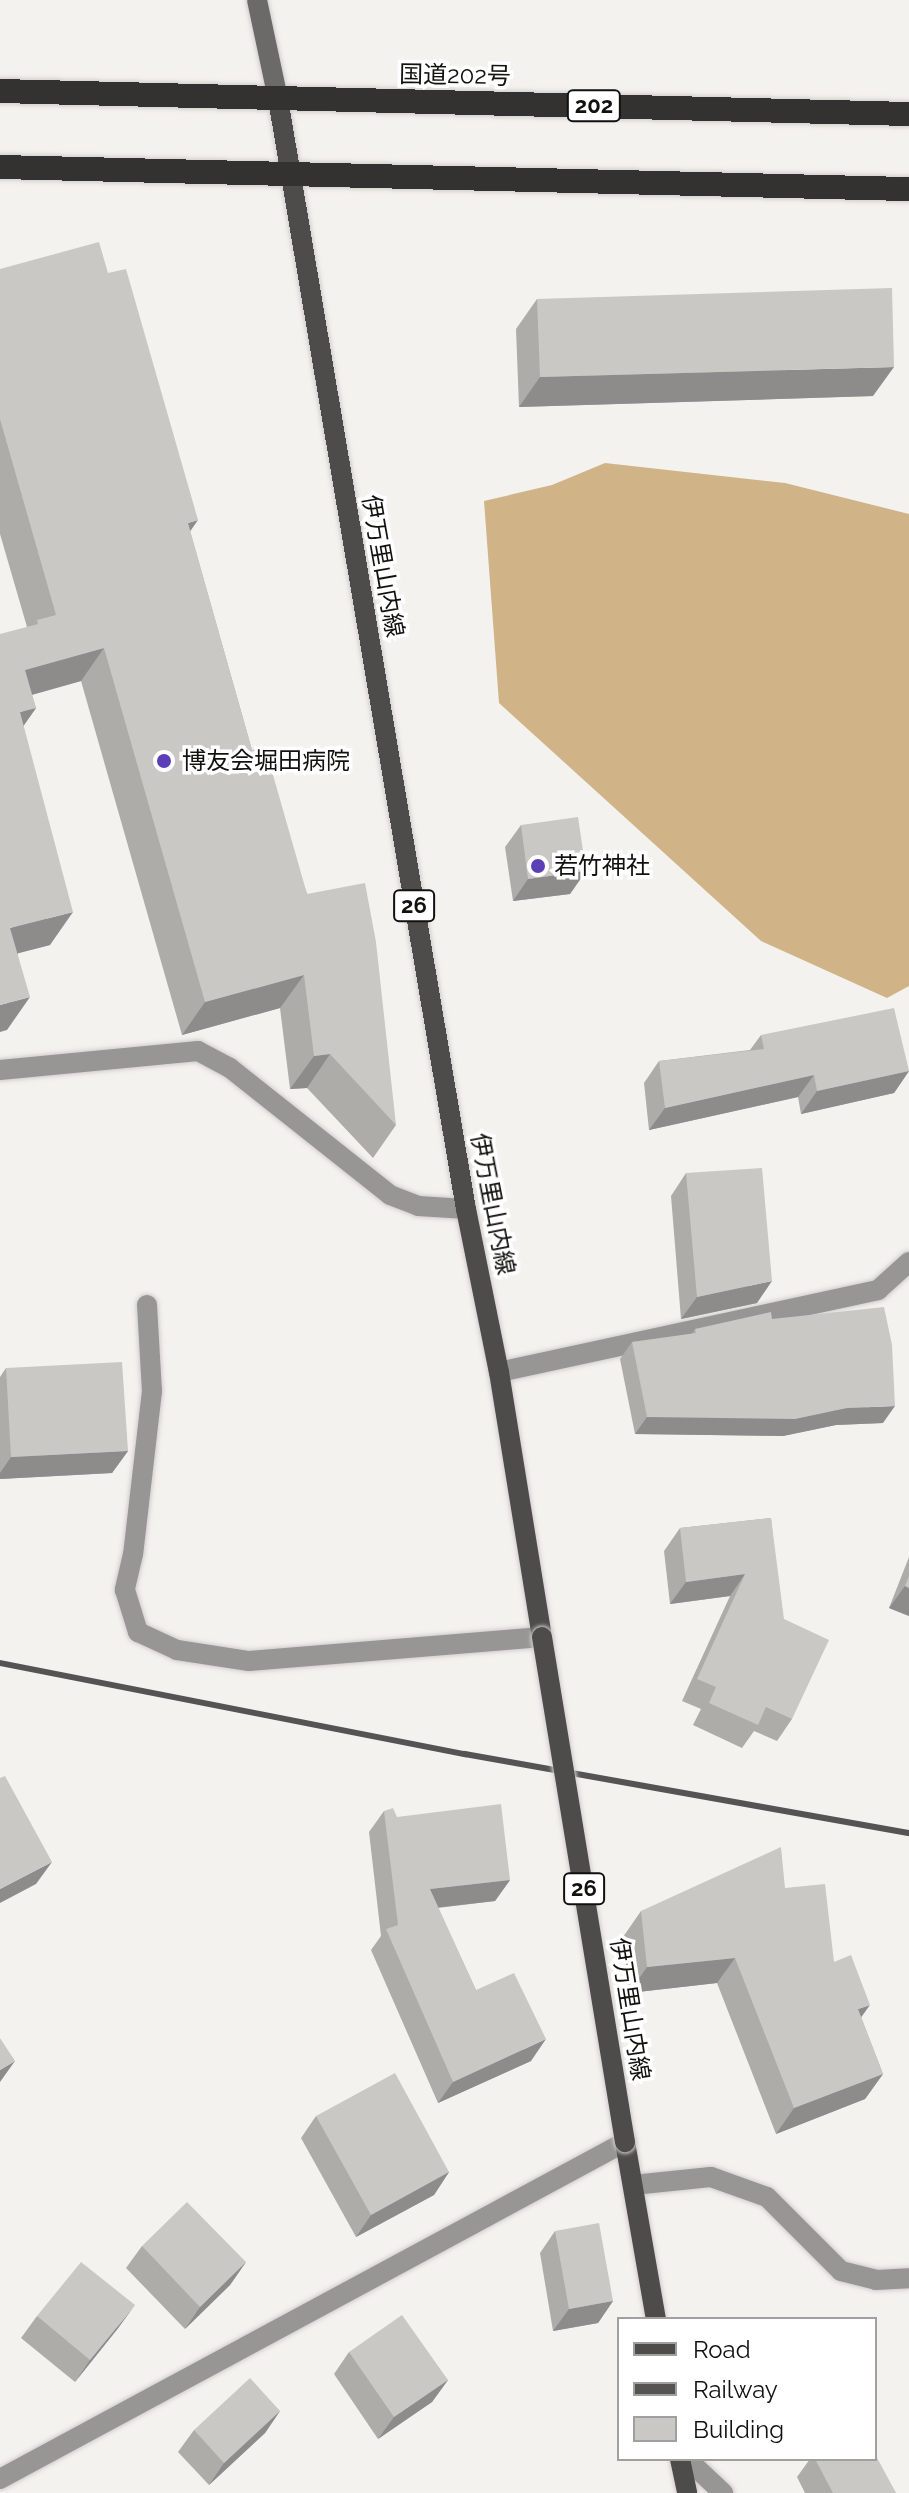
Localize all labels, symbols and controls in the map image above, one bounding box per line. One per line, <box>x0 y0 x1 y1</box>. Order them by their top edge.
street label: 国道202号 <box>399 60 511 90</box>
road number: 202 <box>566 88 622 124</box>
street label: 伊万里山内線 <box>356 493 410 639</box>
place label: 博友会堀田病院 <box>182 747 350 775</box>
marker: 博友会堀田病院 <box>153 750 175 772</box>
place label: 若竹神社 <box>554 852 650 880</box>
marker: 若竹神社 <box>529 857 547 875</box>
road number: 26 <box>392 888 436 924</box>
street label: 伊万里山内線 <box>465 1131 521 1277</box>
road number: 26 <box>562 1871 606 1907</box>
street label: 伊万里山内線 <box>605 1936 655 2082</box>
legend <box>617 2317 877 2461</box>
text: Road <box>693 2335 751 2364</box>
text: Railway <box>693 2375 778 2404</box>
text: Building <box>693 2415 784 2444</box>

